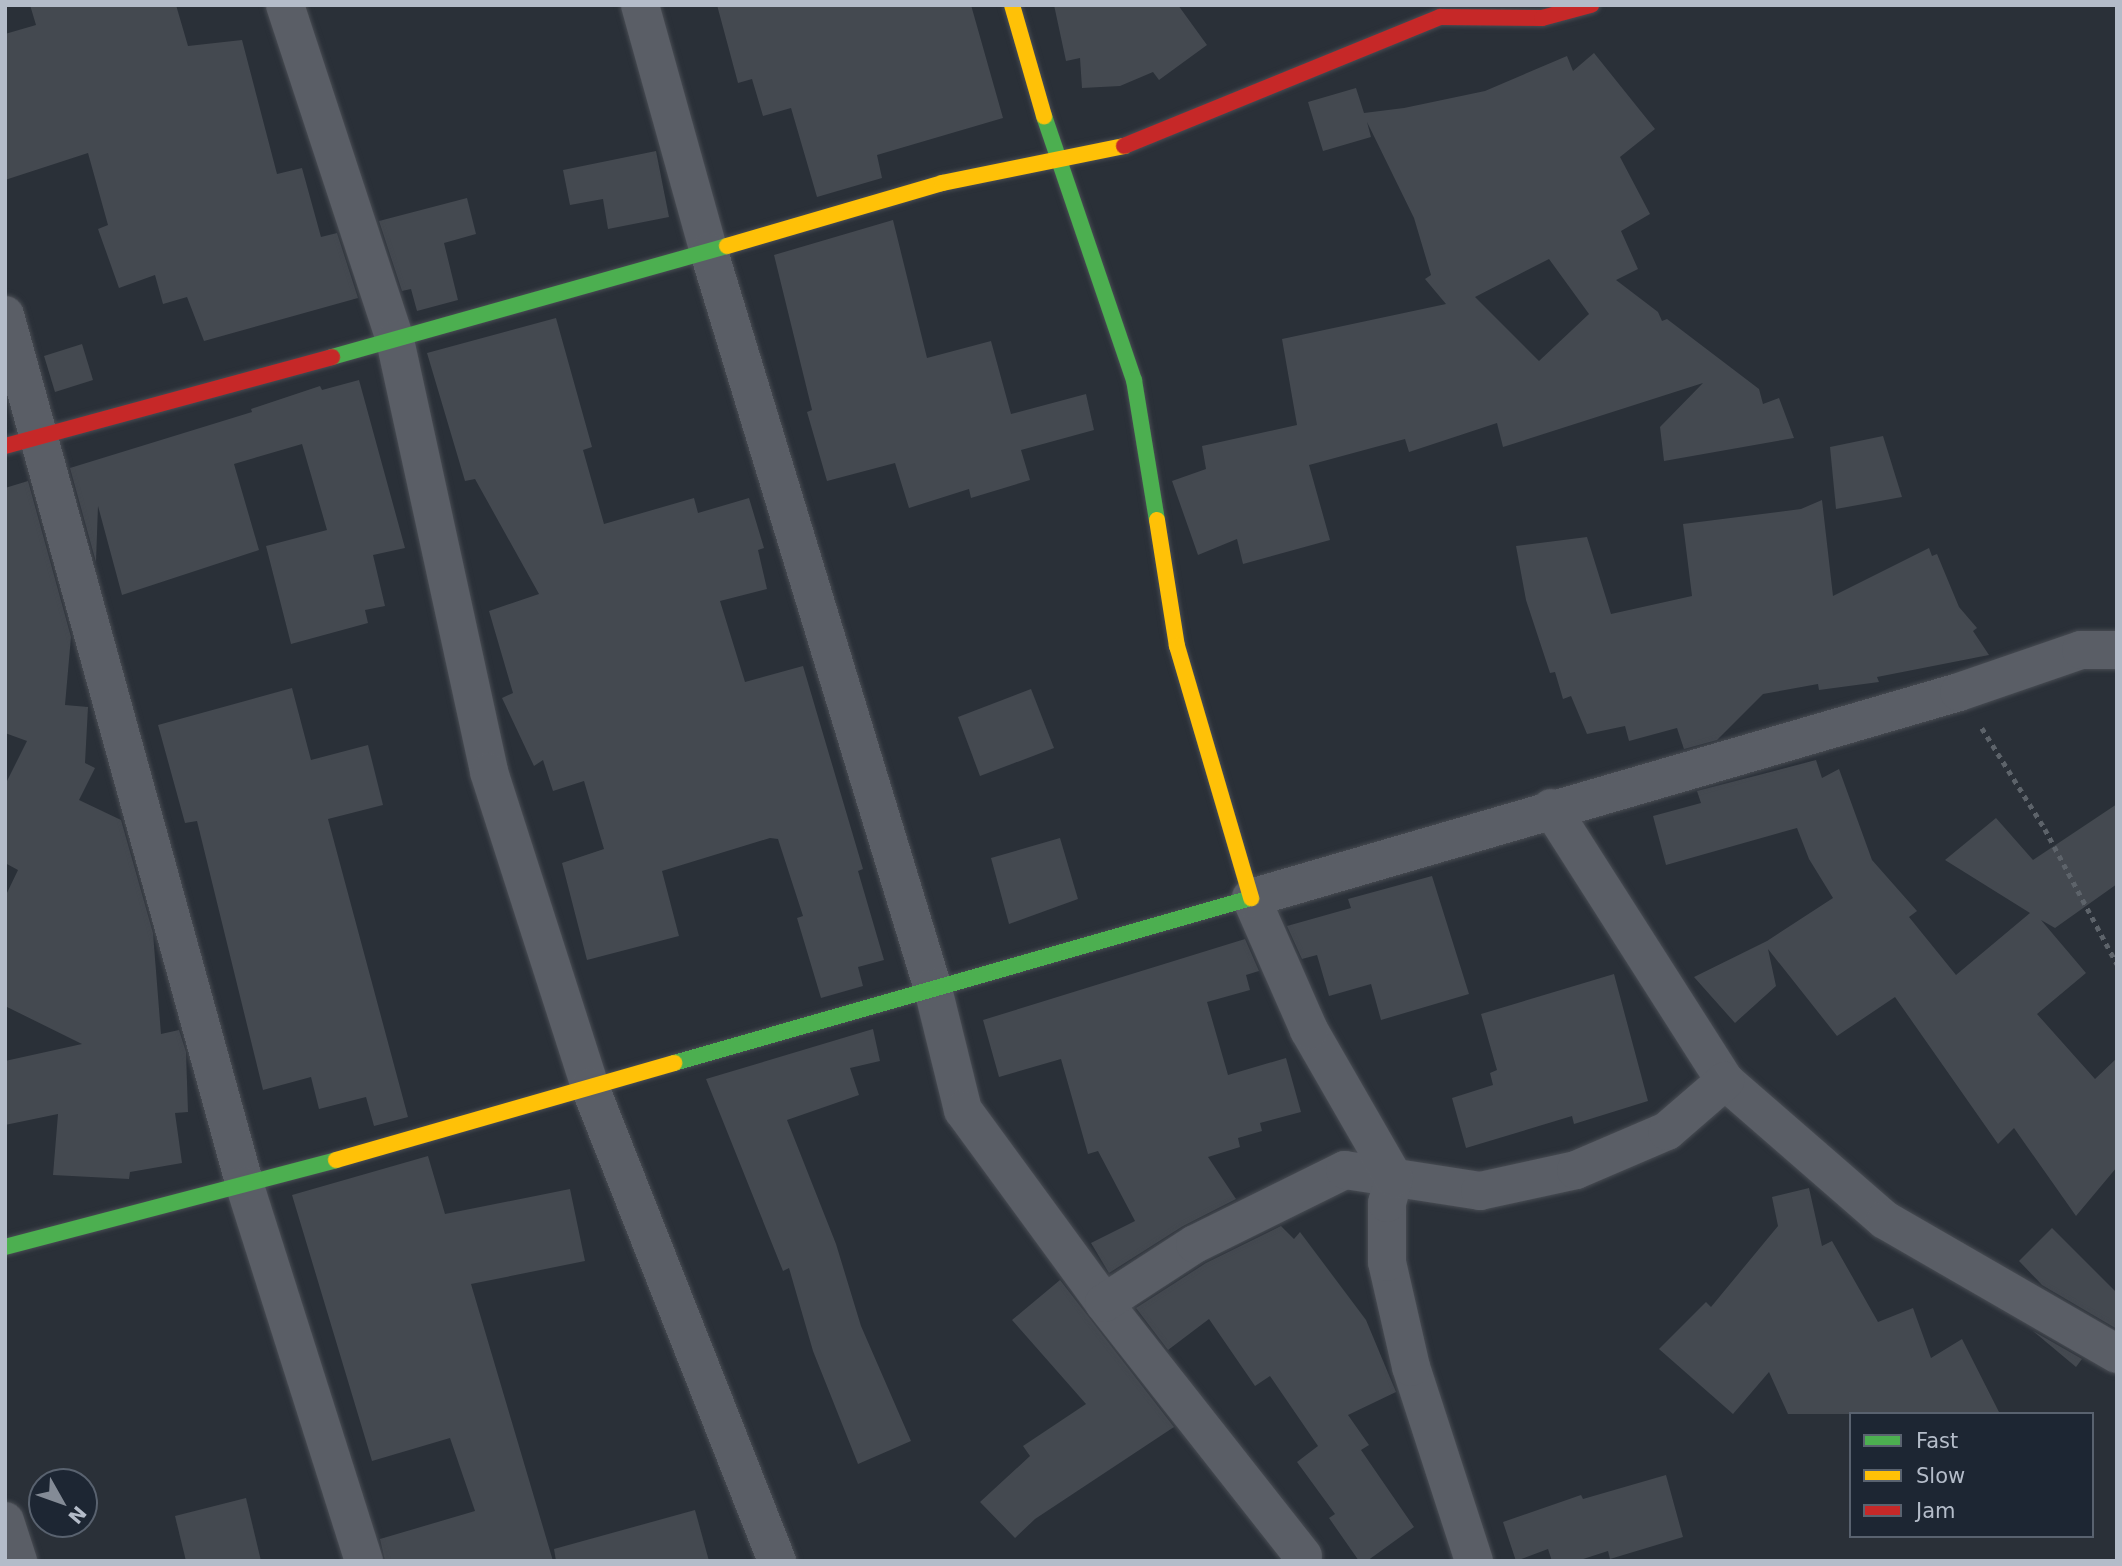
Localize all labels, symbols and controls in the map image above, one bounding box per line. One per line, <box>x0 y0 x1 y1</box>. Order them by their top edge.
legend <box>1849 1412 2094 1538</box>
text: Fast <box>1916 1429 1958 1453</box>
text: Slow <box>1916 1464 1965 1488</box>
north arrow <box>28 1468 98 1538</box>
text: Jam <box>1916 1499 1956 1523</box>
text: N <box>64 1502 91 1528</box>

